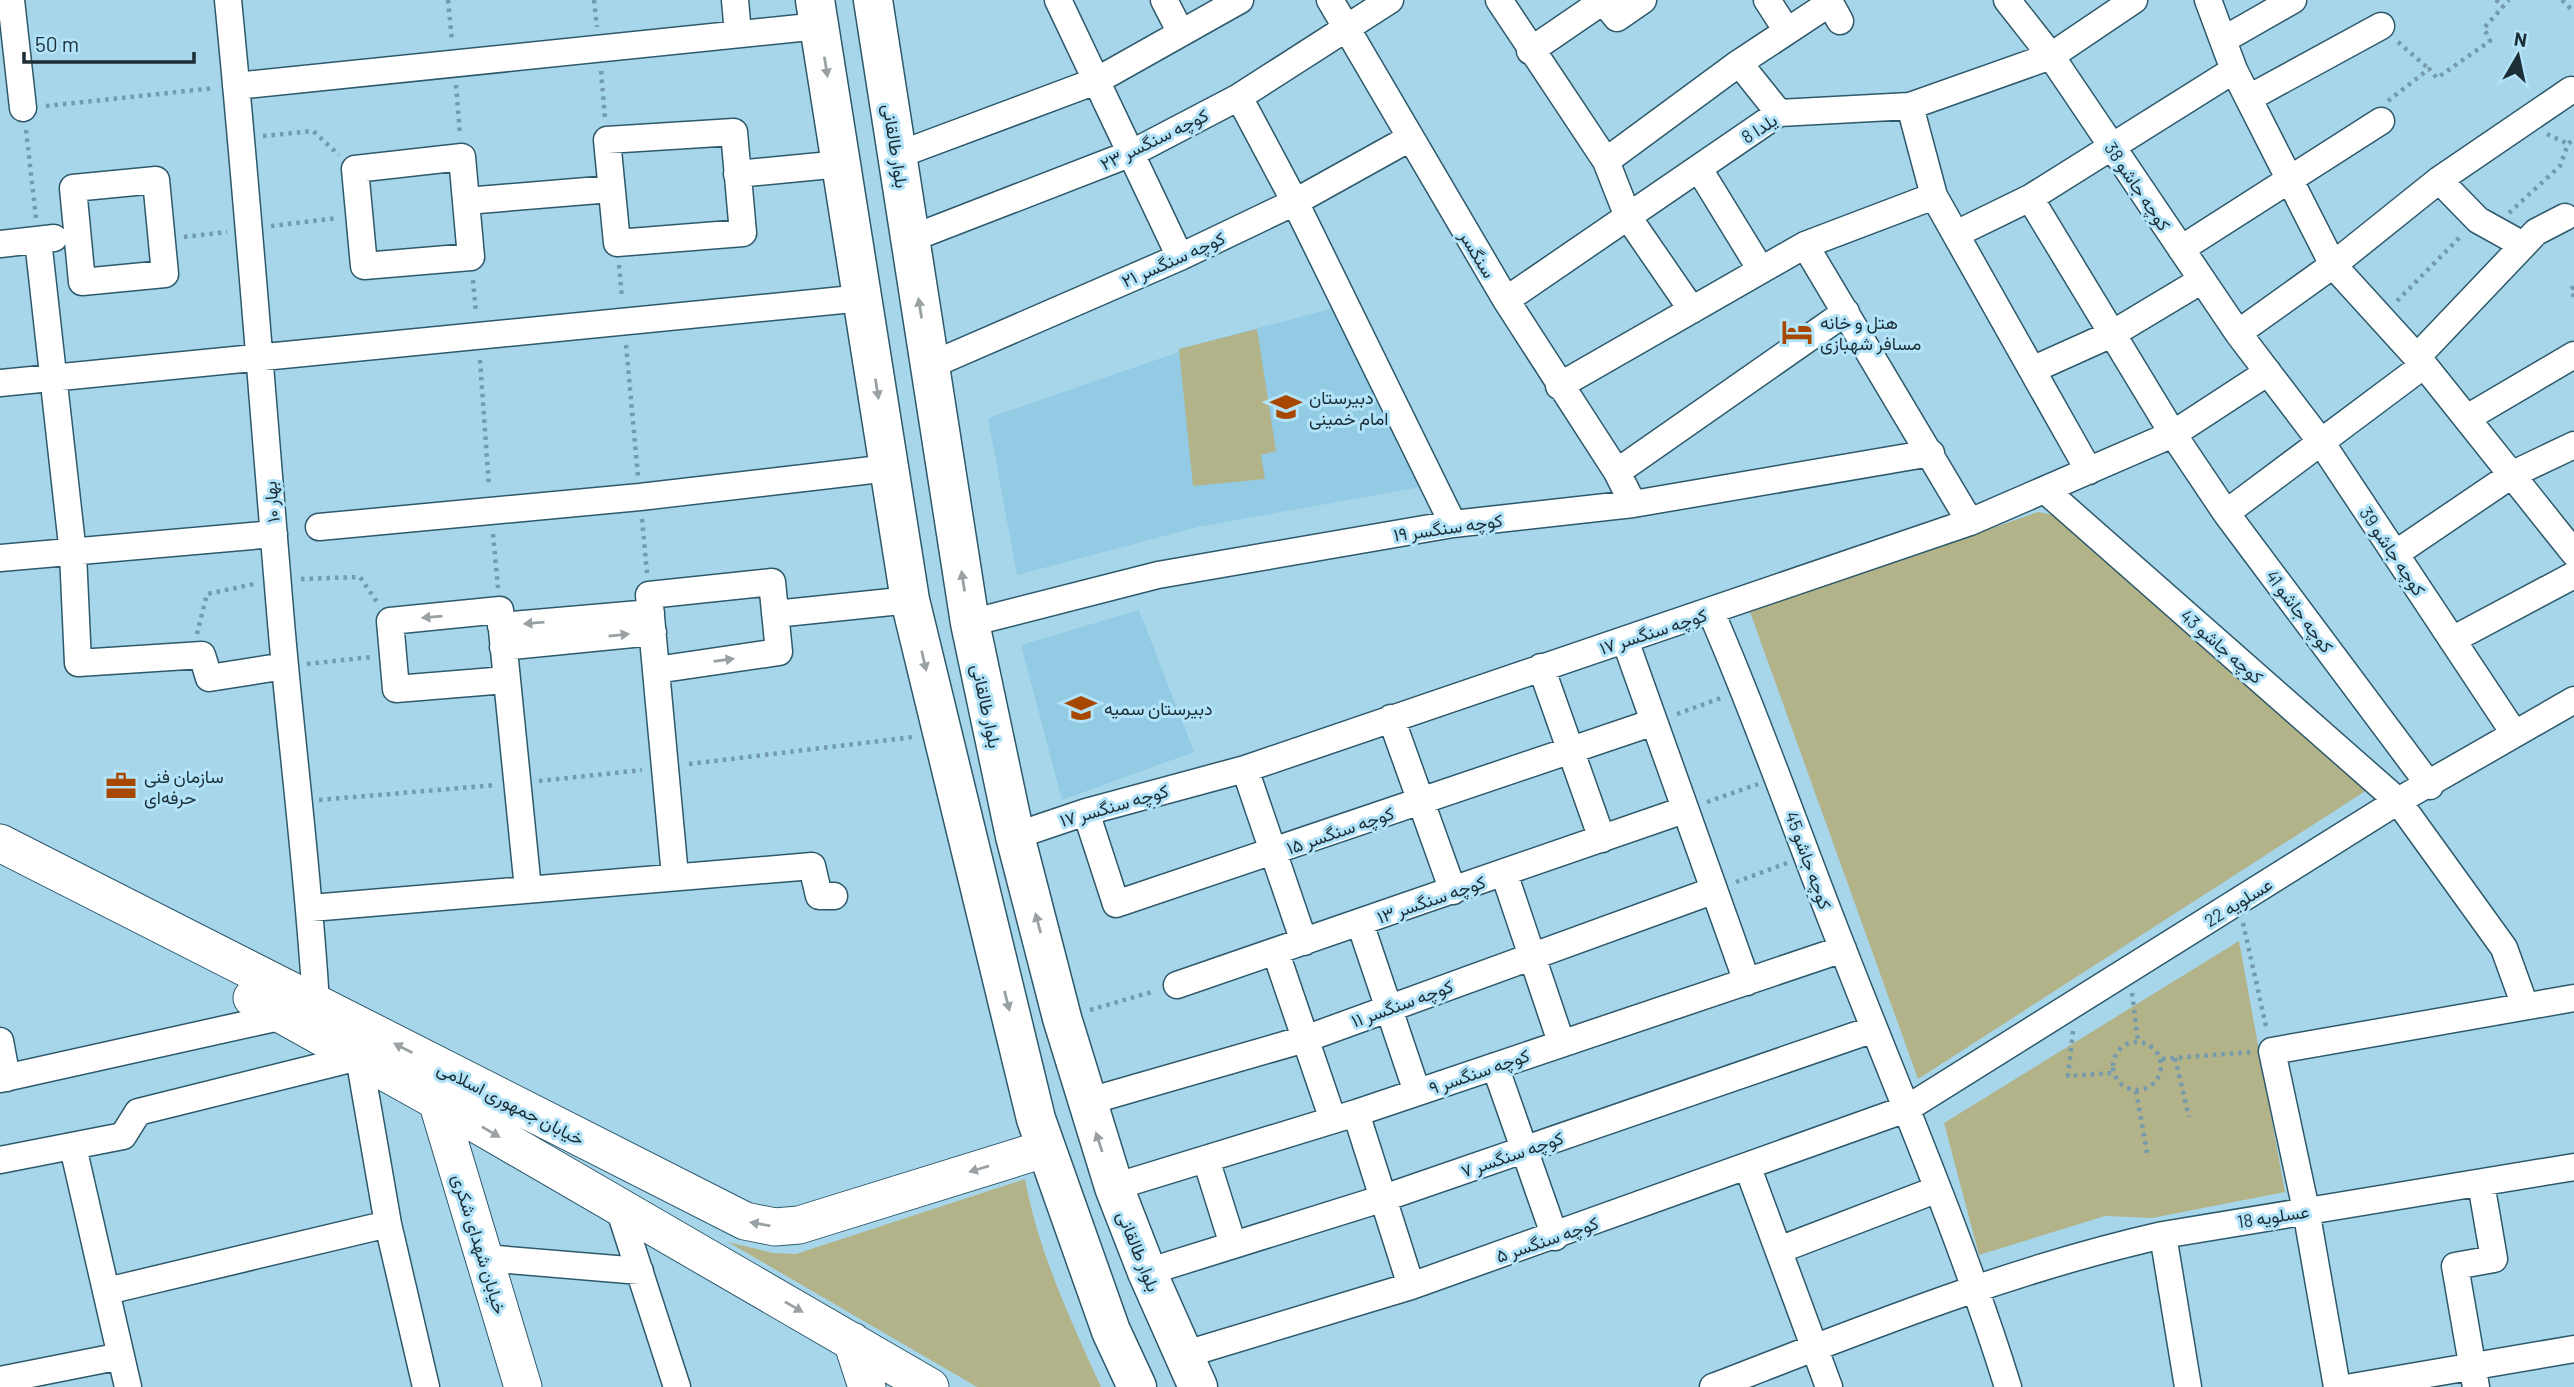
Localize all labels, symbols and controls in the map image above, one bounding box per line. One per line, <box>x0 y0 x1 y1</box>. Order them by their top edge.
scale bar <box>24 21 194 65</box>
north arrow <box>2483 21 2553 91</box>
text: N <box>2513 26 2529 51</box>
text: 50 m <box>35 31 79 56</box>
one-way arrow <box>821 56 832 78</box>
street label: بلوار طالقانی <box>877 102 914 190</box>
street label: کوچه سنگسر ۲۳ <box>1096 103 1212 176</box>
street label: یلدا 8 <box>1737 108 1781 148</box>
street label: کوچه جاشو 38 <box>2099 137 2176 236</box>
street label: سنگسر <box>1454 225 1501 282</box>
street label: کوچه سنگسر ۲۱ <box>1118 226 1229 293</box>
one-way arrow <box>914 297 925 319</box>
place label: هتل و خانه مسافر شهبازی <box>1820 311 1921 355</box>
hotel icon: هتل و خانه مسافر شهبازی <box>1780 315 1814 349</box>
one-way arrow <box>872 378 883 400</box>
place label: دبیرستان امام خمینی <box>1309 386 1388 431</box>
school or university icon: دبیرستان امام خمینی <box>1269 390 1303 424</box>
street label: بهار ۱۰ <box>258 480 285 524</box>
street label: کوچه جاشو 39 <box>2354 502 2431 601</box>
street label: کوچه سنگسر ۱۹ <box>1392 508 1504 548</box>
street label: کوچه جاشو 41 <box>2260 565 2338 658</box>
one-way arrow <box>957 570 968 592</box>
street label: کوچه سنگسر ۱۷ <box>1596 603 1710 661</box>
street label: کوچه جاشو 43 <box>2175 604 2268 690</box>
one-way arrow <box>420 611 442 622</box>
one-way arrow <box>523 618 545 629</box>
one-way arrow <box>609 629 631 640</box>
one-way arrow <box>919 650 930 672</box>
one-way arrow <box>713 654 735 665</box>
street label: بلوار طالقانی <box>966 662 1007 750</box>
school or university icon: دبیرستان سمیه <box>1064 691 1098 725</box>
place label: دبیرستان سمیه <box>1104 697 1213 720</box>
place label: سازمان فنی حرفه‌ای <box>144 765 224 809</box>
office icon: سازمان فنی حرفه‌ای <box>104 769 138 803</box>
street label: کوچه سنگسر ۱۷ <box>1057 779 1171 833</box>
street label: کوچه سنگسر ۱۵ <box>1283 801 1397 861</box>
street label: کوچه جاشو 45 <box>1779 808 1837 913</box>
street label: کوچه سنگسر ۱۳ <box>1374 870 1489 930</box>
street label: عسلویه 22 <box>2200 872 2277 932</box>
one-way arrow <box>1032 912 1043 934</box>
street label: کوچه سنگسر ۱۱ <box>1348 974 1457 1033</box>
one-way arrow <box>1002 990 1013 1012</box>
one-way arrow <box>393 1043 413 1054</box>
street label: کوچه سنگسر ۹ <box>1426 1044 1533 1100</box>
street label: خیابان جمهوری اسلامی <box>433 1056 588 1150</box>
one-way arrow <box>481 1125 500 1138</box>
street label: کوچه سنگسر ۷ <box>1458 1126 1567 1184</box>
one-way arrow <box>1093 1132 1104 1153</box>
one-way arrow <box>968 1164 989 1174</box>
street label: خیابان شهدای شکری <box>447 1171 512 1317</box>
street label: عسلویه 18 <box>2235 1199 2311 1234</box>
street label: بلوار طالقانی <box>1112 1207 1165 1295</box>
street label: کوچه سنگسر ۵ <box>1493 1211 1602 1269</box>
one-way arrow <box>749 1218 771 1229</box>
one-way arrow <box>784 1301 803 1313</box>

